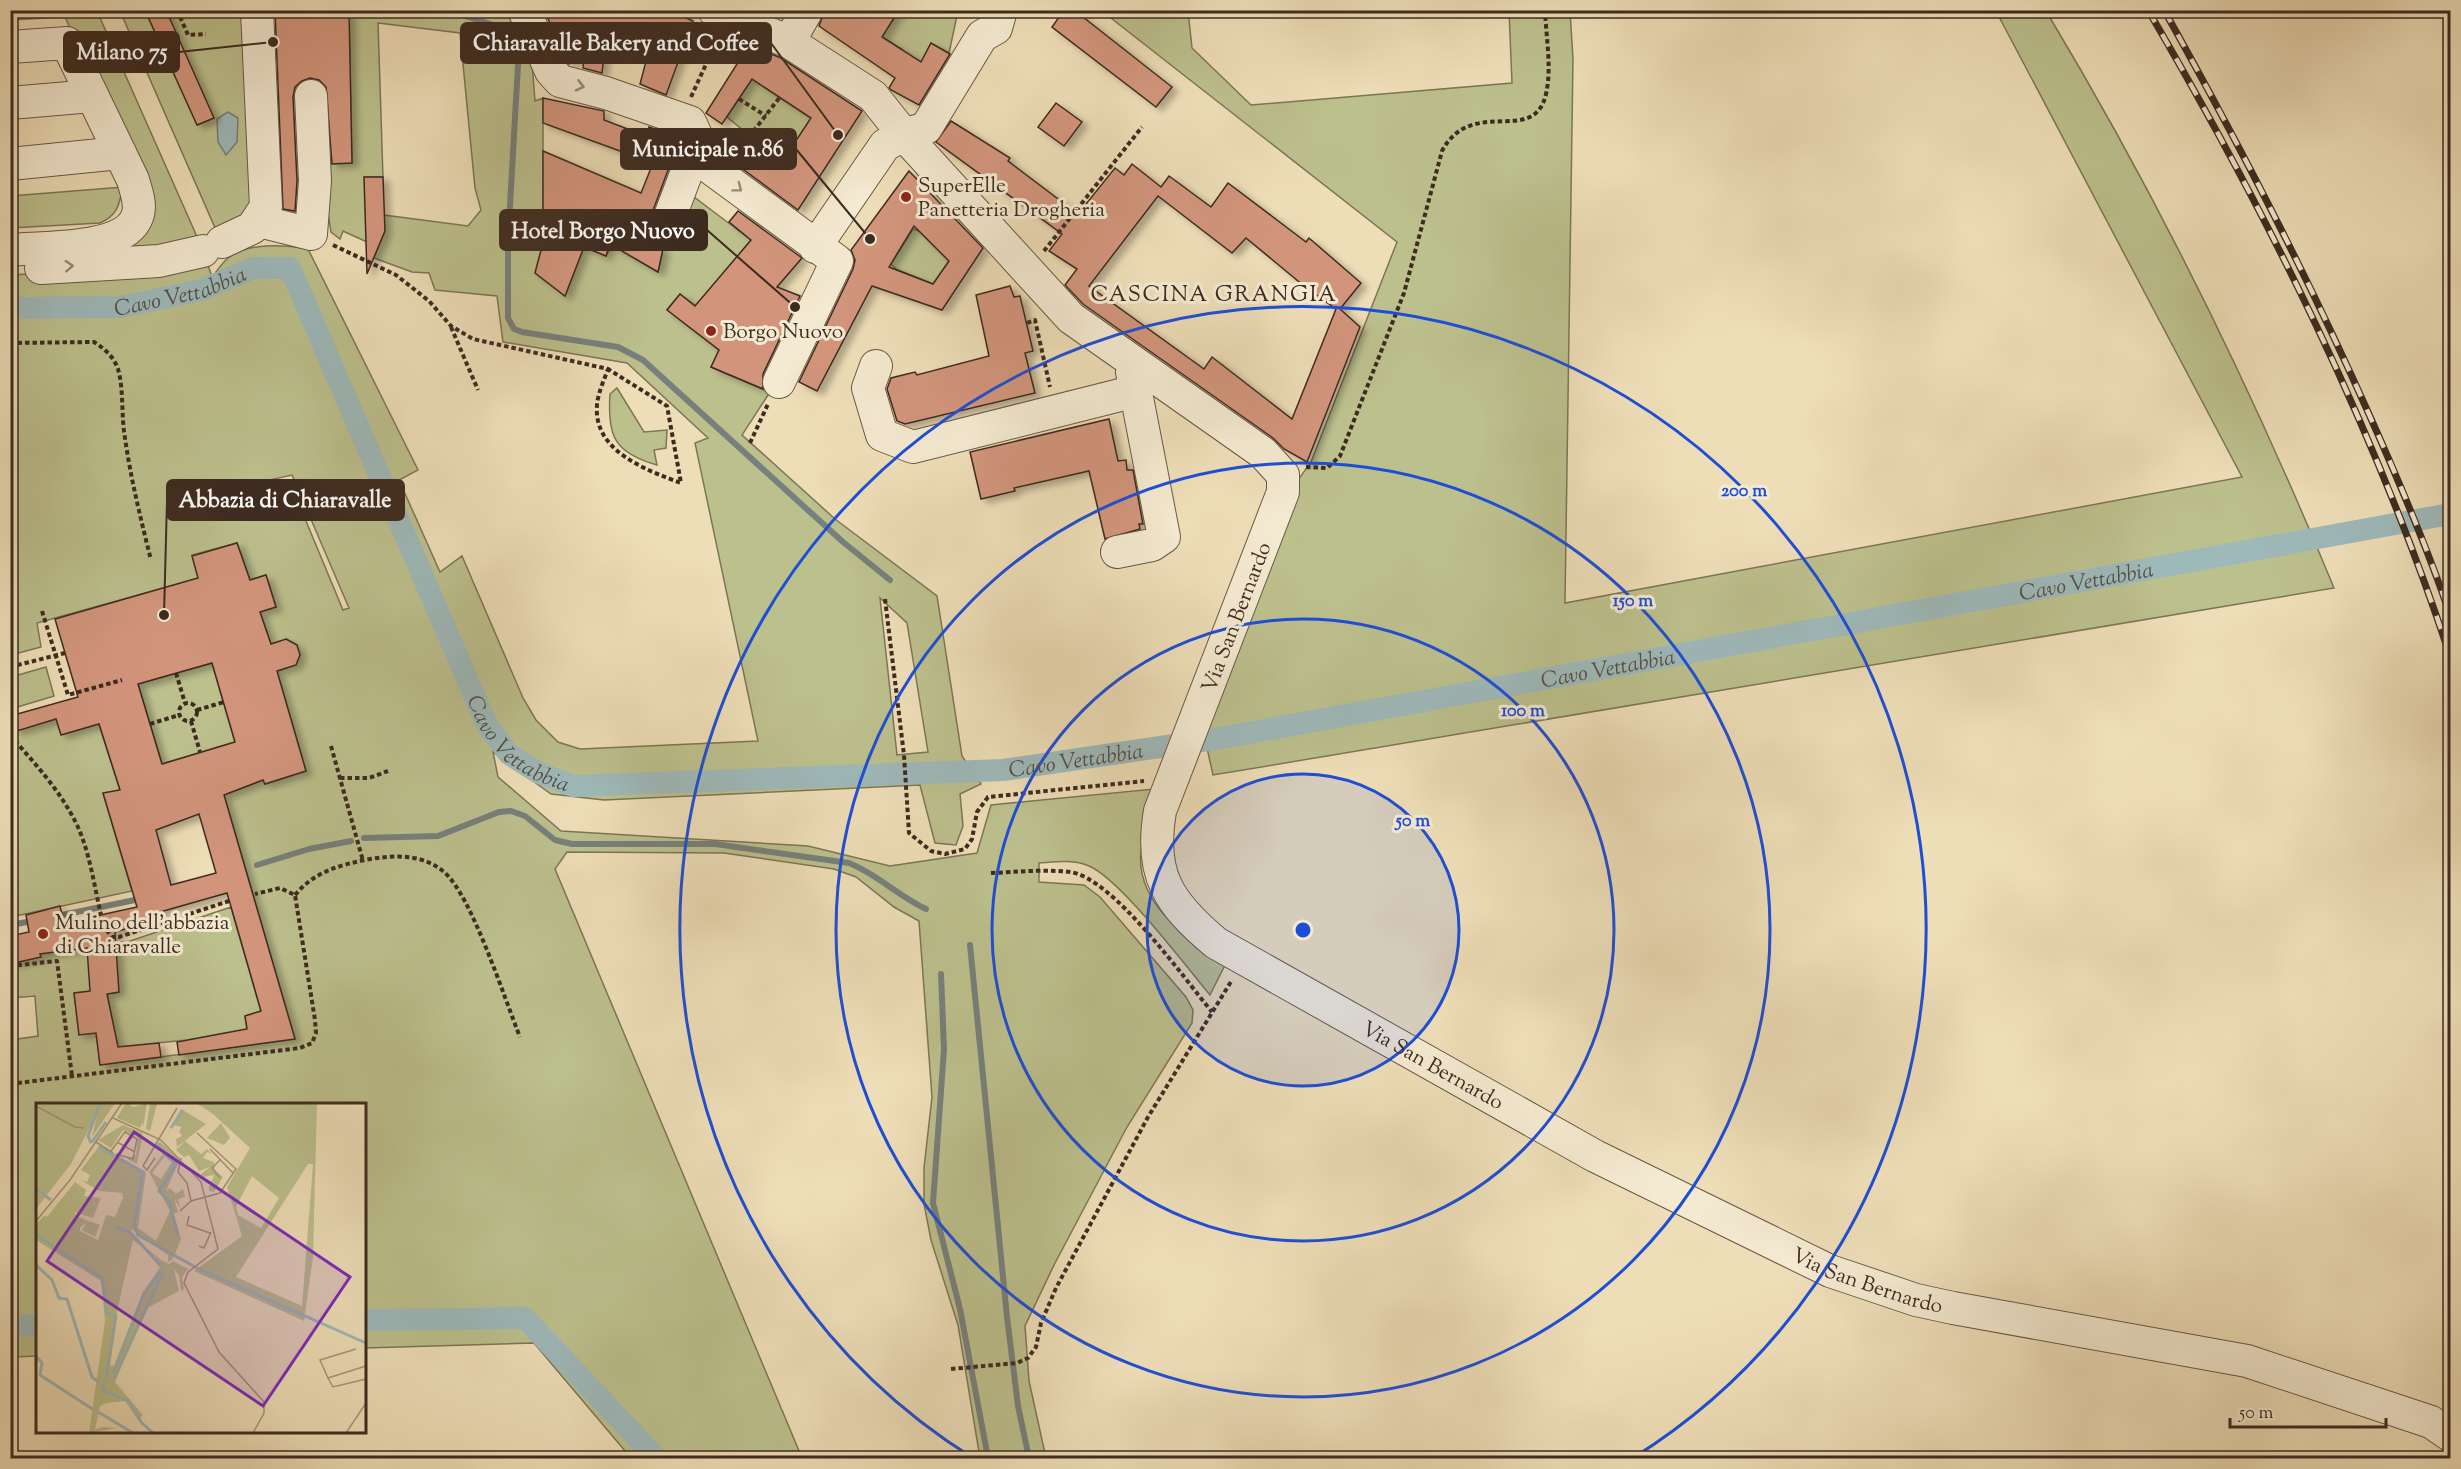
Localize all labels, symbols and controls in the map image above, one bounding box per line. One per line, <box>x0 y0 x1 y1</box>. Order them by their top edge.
callout: Chiaravalle Bakery and Coffee <box>461 23 771 63</box>
text: Chiaravalle Bakery and Coffee <box>473 29 759 61</box>
callout: Milano 75 <box>64 32 179 72</box>
text: Milano 75 <box>77 38 168 70</box>
one-way arrow <box>575 79 585 92</box>
callout: Municipale n.86 <box>621 129 796 169</box>
text: Municipale n.86 <box>632 135 784 167</box>
place label: SuperElle Panetteria Drogheria <box>918 172 1105 226</box>
one-way arrow <box>731 181 742 192</box>
marker: SuperElle Panetteria Drogheria <box>899 190 913 204</box>
callout: Hotel Borgo Nuovo <box>500 210 707 250</box>
text: Hotel Borgo Nuovo <box>511 217 695 249</box>
one-way arrow <box>64 260 73 273</box>
water label: Cavo Vettabbia <box>112 260 252 327</box>
district label: CASCINA GRANGIA <box>1091 280 1338 312</box>
place label: Borgo Nuovo <box>723 318 843 348</box>
marker: Borgo Nuovo <box>704 324 718 338</box>
text: 200 m <box>1721 479 1767 505</box>
callout: Abbazia di Chiaravalle <box>167 480 404 520</box>
text: Abbazia di Chiaravalle <box>178 486 392 518</box>
street label: Via San Bernardo <box>1195 538 1280 697</box>
water label: Cavo Vettabbia <box>2017 555 2156 611</box>
text: 150 m <box>1613 589 1653 615</box>
water label: Cavo Vettabbia <box>1539 642 1678 698</box>
water label: Cavo Vettabbia <box>457 691 574 802</box>
text: 100 m <box>1501 699 1545 725</box>
water label: Cavo Vettabbia <box>1007 737 1146 788</box>
text: 50 m <box>1394 809 1430 835</box>
place label: Mulino dell'abbazia di Chiaravalle <box>55 909 230 963</box>
centre of rings <box>1293 920 1313 940</box>
marker: Mulino dell'abbazia di Chiaravalle <box>36 927 50 941</box>
street label: Via San Bernardo <box>1355 1015 1509 1119</box>
inset map <box>36 1103 366 1433</box>
street label: Via San Bernardo <box>1786 1241 1945 1322</box>
scale bar <box>2230 1391 2386 1429</box>
text: 50 m <box>2238 1401 2274 1427</box>

